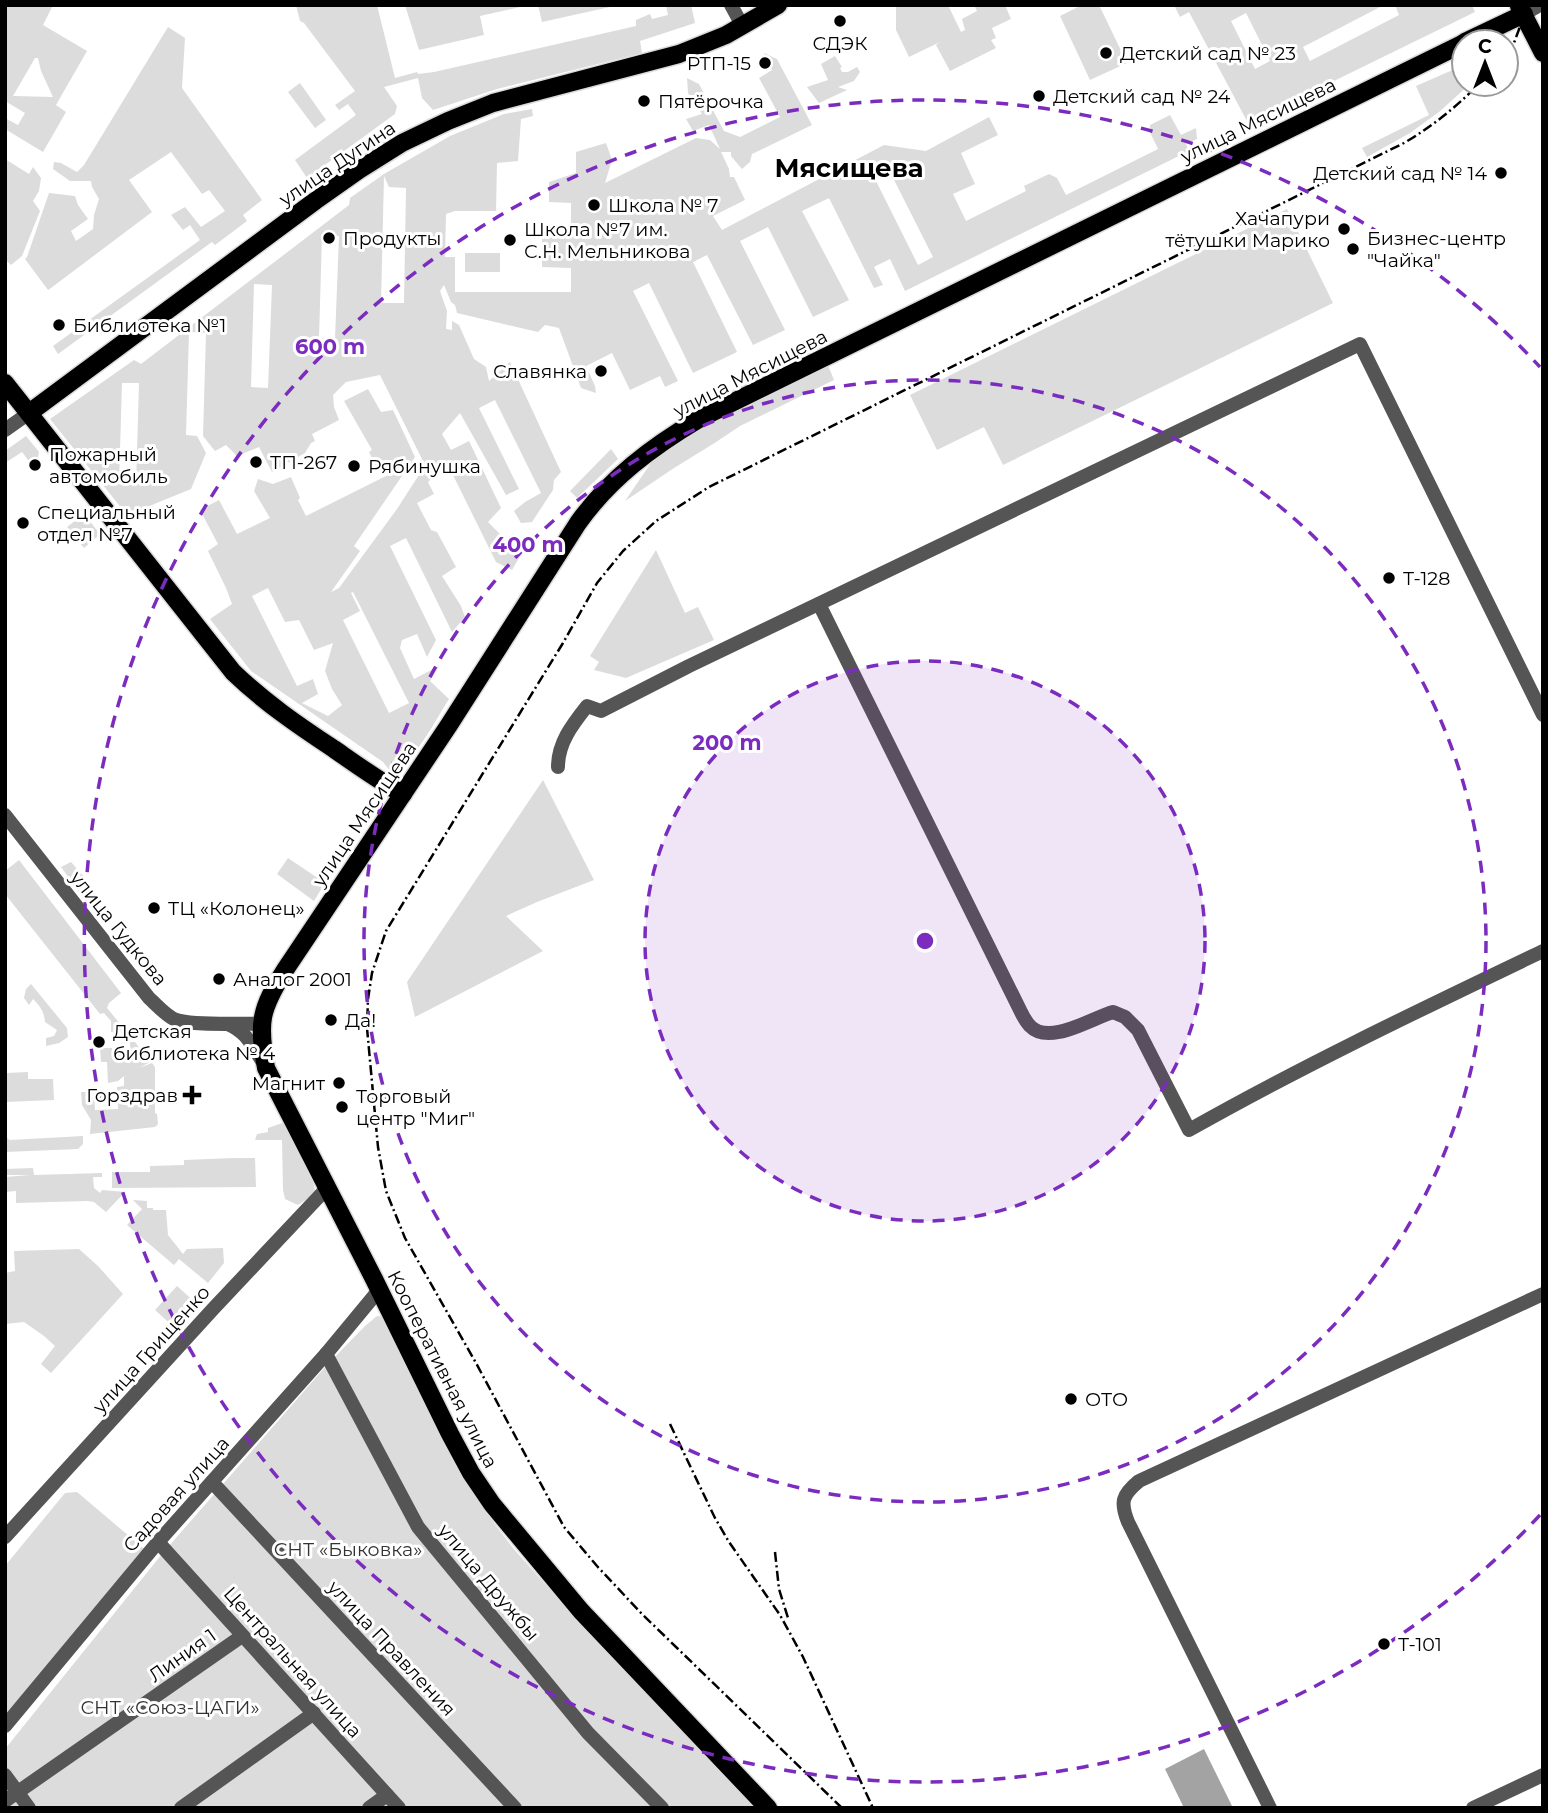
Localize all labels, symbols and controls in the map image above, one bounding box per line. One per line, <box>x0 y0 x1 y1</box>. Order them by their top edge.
marker: СДЭК <box>832 13 848 29</box>
north arrow <box>1450 28 1520 98</box>
place label: СДЭК <box>812 32 868 55</box>
text: С <box>1478 35 1492 58</box>
place label: Детский сад № 23 <box>1120 42 1296 65</box>
marker: Детский сад № 23 <box>1098 45 1114 61</box>
place label: РТП-15 <box>687 52 751 75</box>
marker: РТП-15 <box>757 55 773 71</box>
street label: улица Мясищева <box>1176 73 1340 168</box>
place label: Детский сад № 24 <box>1053 85 1231 108</box>
marker: Детский сад № 24 <box>1031 88 1047 104</box>
place label: Пятёрочка <box>658 90 764 113</box>
marker: Пятёрочка <box>636 93 652 109</box>
street label: улица Дугина <box>274 116 400 211</box>
district label: Мясищева <box>774 152 924 184</box>
place label: Детский сад № 14 <box>1313 162 1487 185</box>
marker: Детский сад № 14 <box>1493 165 1509 181</box>
place label: Школа № 7 <box>608 194 719 217</box>
marker: Школа № 7 <box>586 197 602 213</box>
place label: Хачапури тётушки Марико <box>1166 207 1330 252</box>
place label: Школа №7 им. С.Н. Мельникова <box>524 218 690 263</box>
marker: Хачапури тётушки Марико <box>1336 221 1352 237</box>
place label: Продукты <box>343 227 441 250</box>
place label: Бизнес-центр "Чайка" <box>1367 227 1506 272</box>
marker: Продукты <box>321 230 337 246</box>
marker: Школа №7 им. С.Н. Мельникова <box>502 232 518 248</box>
marker: Бизнес-центр "Чайка" <box>1345 241 1361 257</box>
place label: Библиотека №1 <box>73 314 226 337</box>
marker: Библиотека №1 <box>51 317 67 333</box>
street label: улица Мясищева <box>668 325 831 423</box>
text: 600 m <box>295 334 365 359</box>
place label: Славянка <box>493 360 587 383</box>
marker: Славянка <box>593 363 609 379</box>
place label: Пожарный автомобиль <box>49 443 168 488</box>
place label: ТП-267 <box>270 451 337 474</box>
marker: ТП-267 <box>248 454 264 470</box>
place label: Рябинушка <box>368 455 481 478</box>
marker: Пожарный автомобиль <box>27 457 43 473</box>
marker: Рябинушка <box>346 458 362 474</box>
place label: Специальный отдел №7 <box>37 501 176 546</box>
marker: Специальный отдел №7 <box>15 515 31 531</box>
text: 400 m <box>493 532 563 557</box>
place label: Т-128 <box>1403 567 1450 590</box>
marker: Т-128 <box>1381 570 1397 586</box>
text: 200 m <box>693 730 761 755</box>
street label: улица Мясищева <box>307 737 421 892</box>
street label: улица Гудкова <box>65 866 172 990</box>
place label: ТЦ «Колонец» <box>168 897 304 920</box>
marker: ТЦ «Колонец» <box>146 900 162 916</box>
centre of rings <box>913 929 937 953</box>
place label: Аналог 2001 <box>233 968 352 991</box>
marker: Аналог 2001 <box>211 971 227 987</box>
place label: Да! <box>345 1009 376 1032</box>
marker: Да! <box>323 1012 339 1028</box>
place label: Детская библиотека № 4 <box>113 1020 276 1065</box>
marker: Детская библиотека № 4 <box>91 1034 107 1050</box>
place label: Магнит <box>252 1072 325 1095</box>
marker: Магнит <box>331 1075 347 1091</box>
place label: Горздрав <box>86 1084 178 1107</box>
place label: Торговый центр "Миг" <box>356 1085 475 1130</box>
marker: Горздрав <box>184 1087 200 1103</box>
marker: Торговый центр "Миг" <box>334 1099 350 1115</box>
street label: Кооперативная улица <box>383 1267 502 1472</box>
street label: улица Грищенко <box>87 1281 215 1419</box>
place label: ОТО <box>1085 1388 1128 1411</box>
marker: ОТО <box>1063 1391 1079 1407</box>
street label: Садовая улица <box>118 1432 234 1557</box>
street label: улица Дружбы <box>432 1518 544 1645</box>
park label: СНТ «Быковка» <box>274 1538 422 1561</box>
street label: улица Правления <box>322 1575 460 1721</box>
street label: Центральная улица <box>219 1582 367 1743</box>
street label: Линия 1 <box>144 1624 221 1687</box>
place label: Т-101 <box>1398 1633 1442 1656</box>
marker: Т-101 <box>1376 1636 1392 1652</box>
park label: СНТ «Союз-ЦАГИ» <box>81 1696 259 1719</box>

